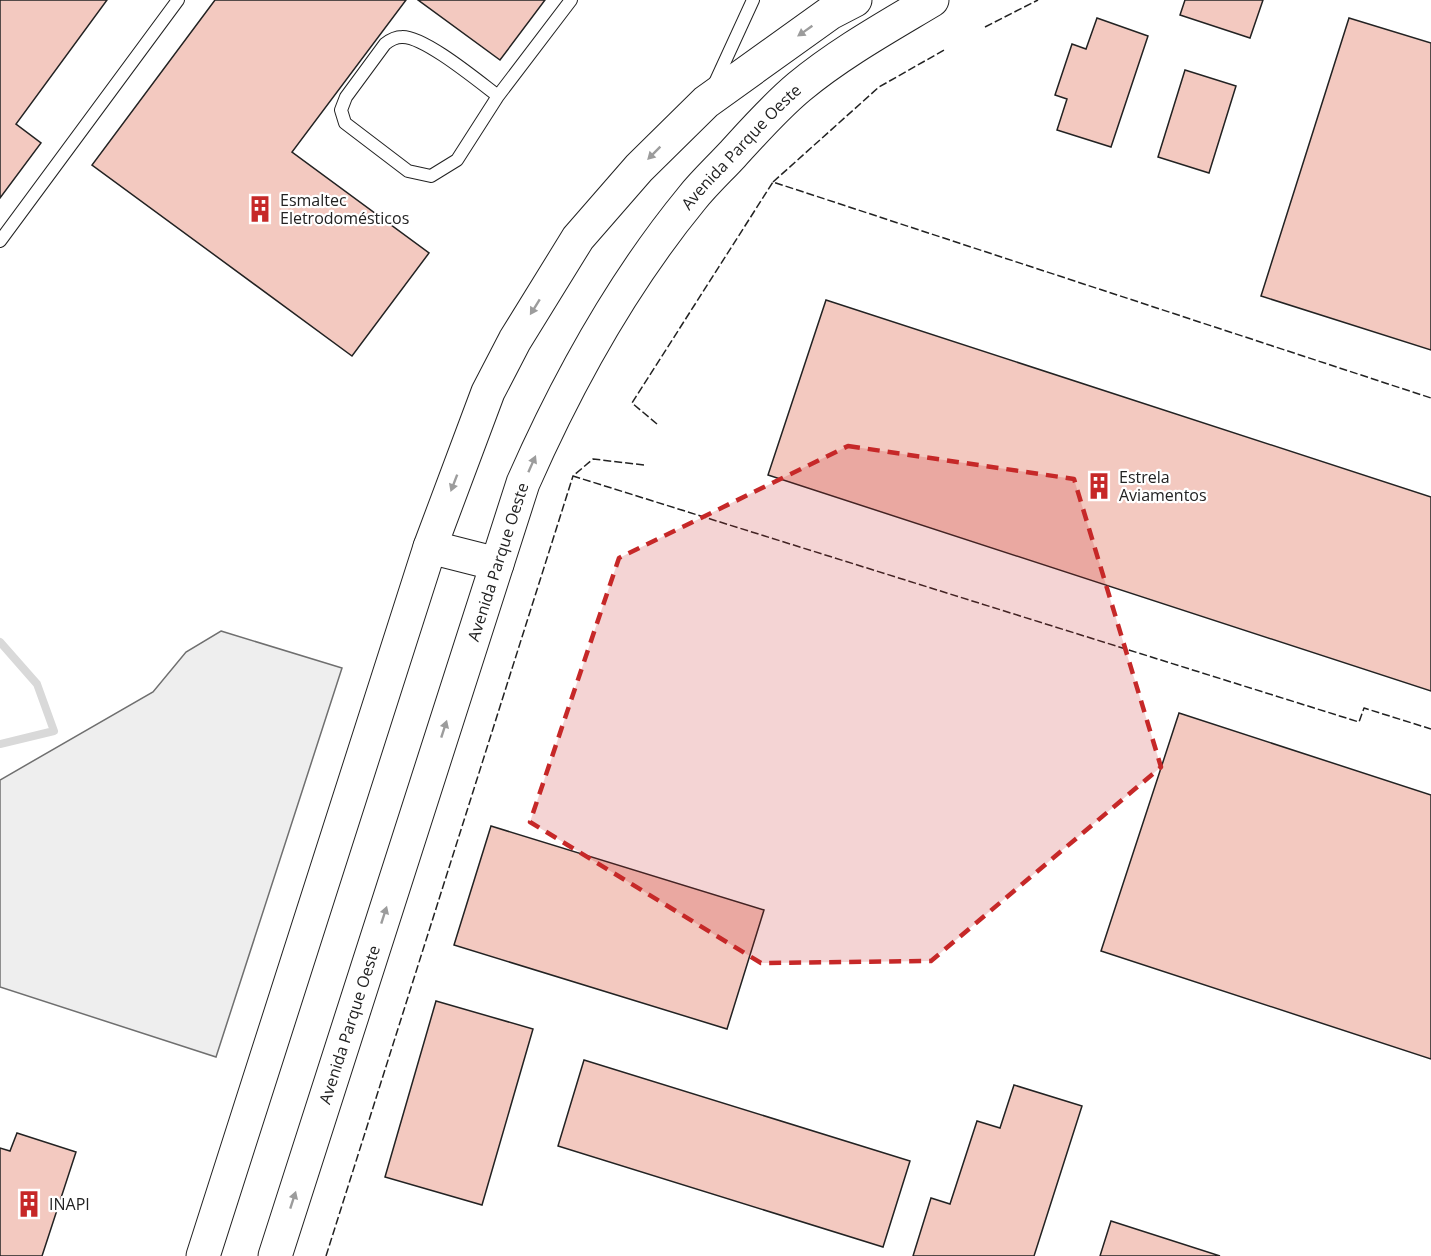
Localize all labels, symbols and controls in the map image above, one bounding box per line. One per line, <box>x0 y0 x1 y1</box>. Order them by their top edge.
one-way arrow <box>798 25 814 37</box>
street label: Avenida Parque Oeste <box>676 79 806 214</box>
one-way arrow <box>647 146 661 160</box>
place label: Esmaltec Eletrodomésticos <box>280 189 409 229</box>
building icon: Esmaltec Eletrodomésticos <box>245 194 275 224</box>
one-way arrow <box>530 299 541 315</box>
one-way arrow <box>527 456 536 473</box>
place label: Estrela Aviamentos <box>1119 466 1207 506</box>
building icon: Estrela Aviamentos <box>1084 471 1114 501</box>
one-way arrow <box>449 475 459 493</box>
street label: Avenida Parque Oeste <box>462 480 533 644</box>
one-way arrow <box>440 720 449 738</box>
one-way arrow <box>380 906 390 924</box>
street label: Avenida Parque Oeste <box>313 943 385 1107</box>
building icon: INAPI <box>14 1189 44 1219</box>
one-way arrow <box>288 1191 298 1209</box>
place label: INAPI <box>49 1193 90 1215</box>

